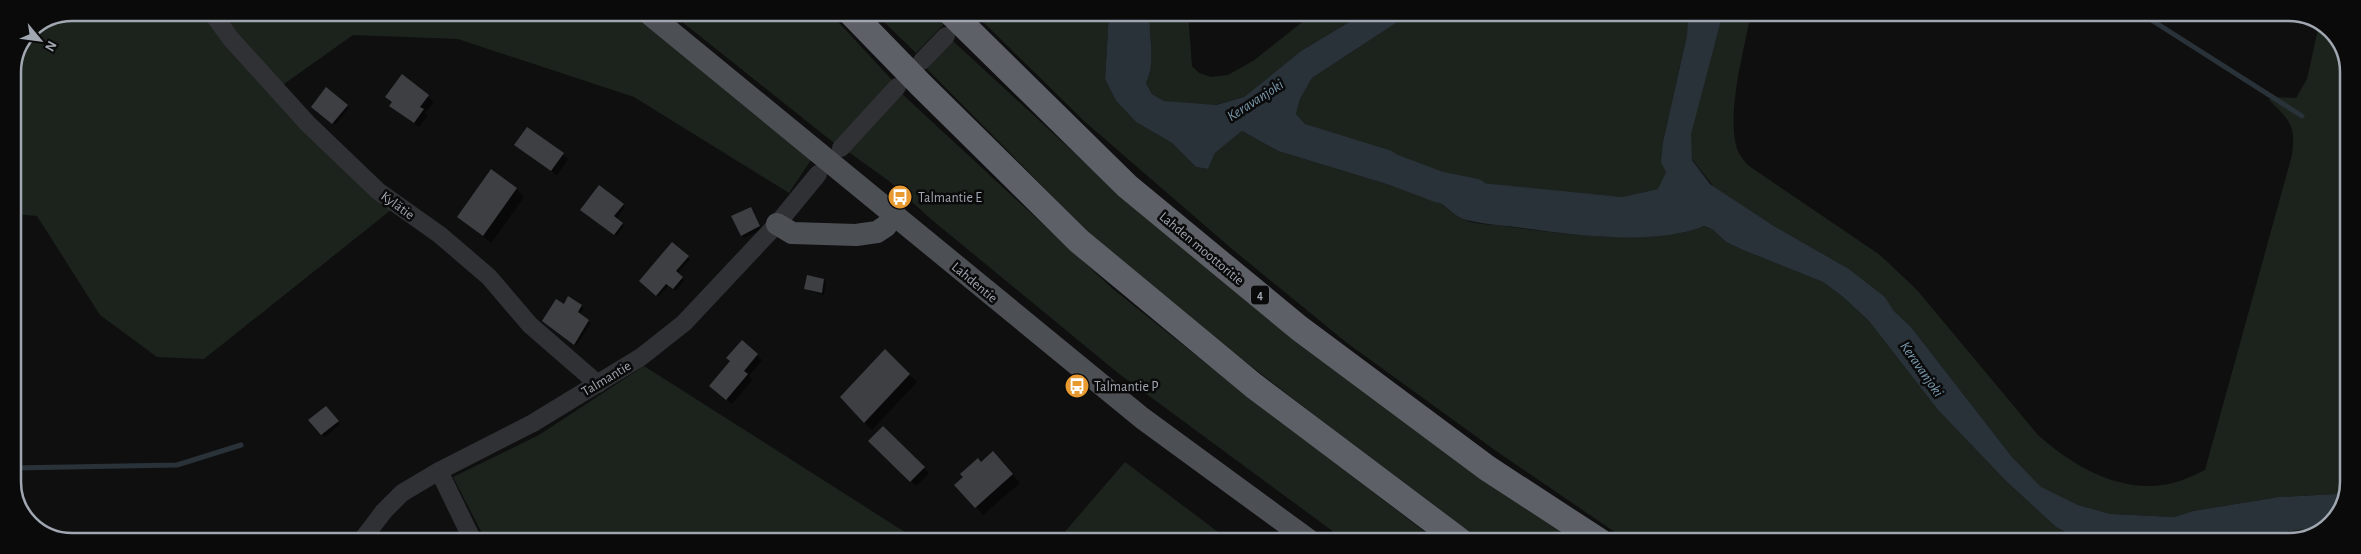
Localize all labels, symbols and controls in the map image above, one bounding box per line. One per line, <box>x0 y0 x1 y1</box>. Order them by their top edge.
north arrow <box>15 15 65 65</box>
text: N <box>42 38 59 53</box>
water label: Keravanjoki <box>1225 77 1286 124</box>
bus stop icon: Talmantie E <box>887 184 913 210</box>
street label: Kylätie <box>378 189 417 222</box>
place label: Talmantie E <box>918 191 982 205</box>
street label: Lahden moottoritie <box>1156 210 1246 288</box>
street label: Lahdentie <box>949 260 1000 306</box>
road number: 4 <box>1251 286 1269 304</box>
water label: Keravanjoki <box>1897 339 1946 400</box>
street label: Talmantie <box>579 359 634 399</box>
bus stop icon: Talmantie P <box>1064 373 1090 399</box>
place label: Talmantie P <box>1094 380 1159 394</box>

